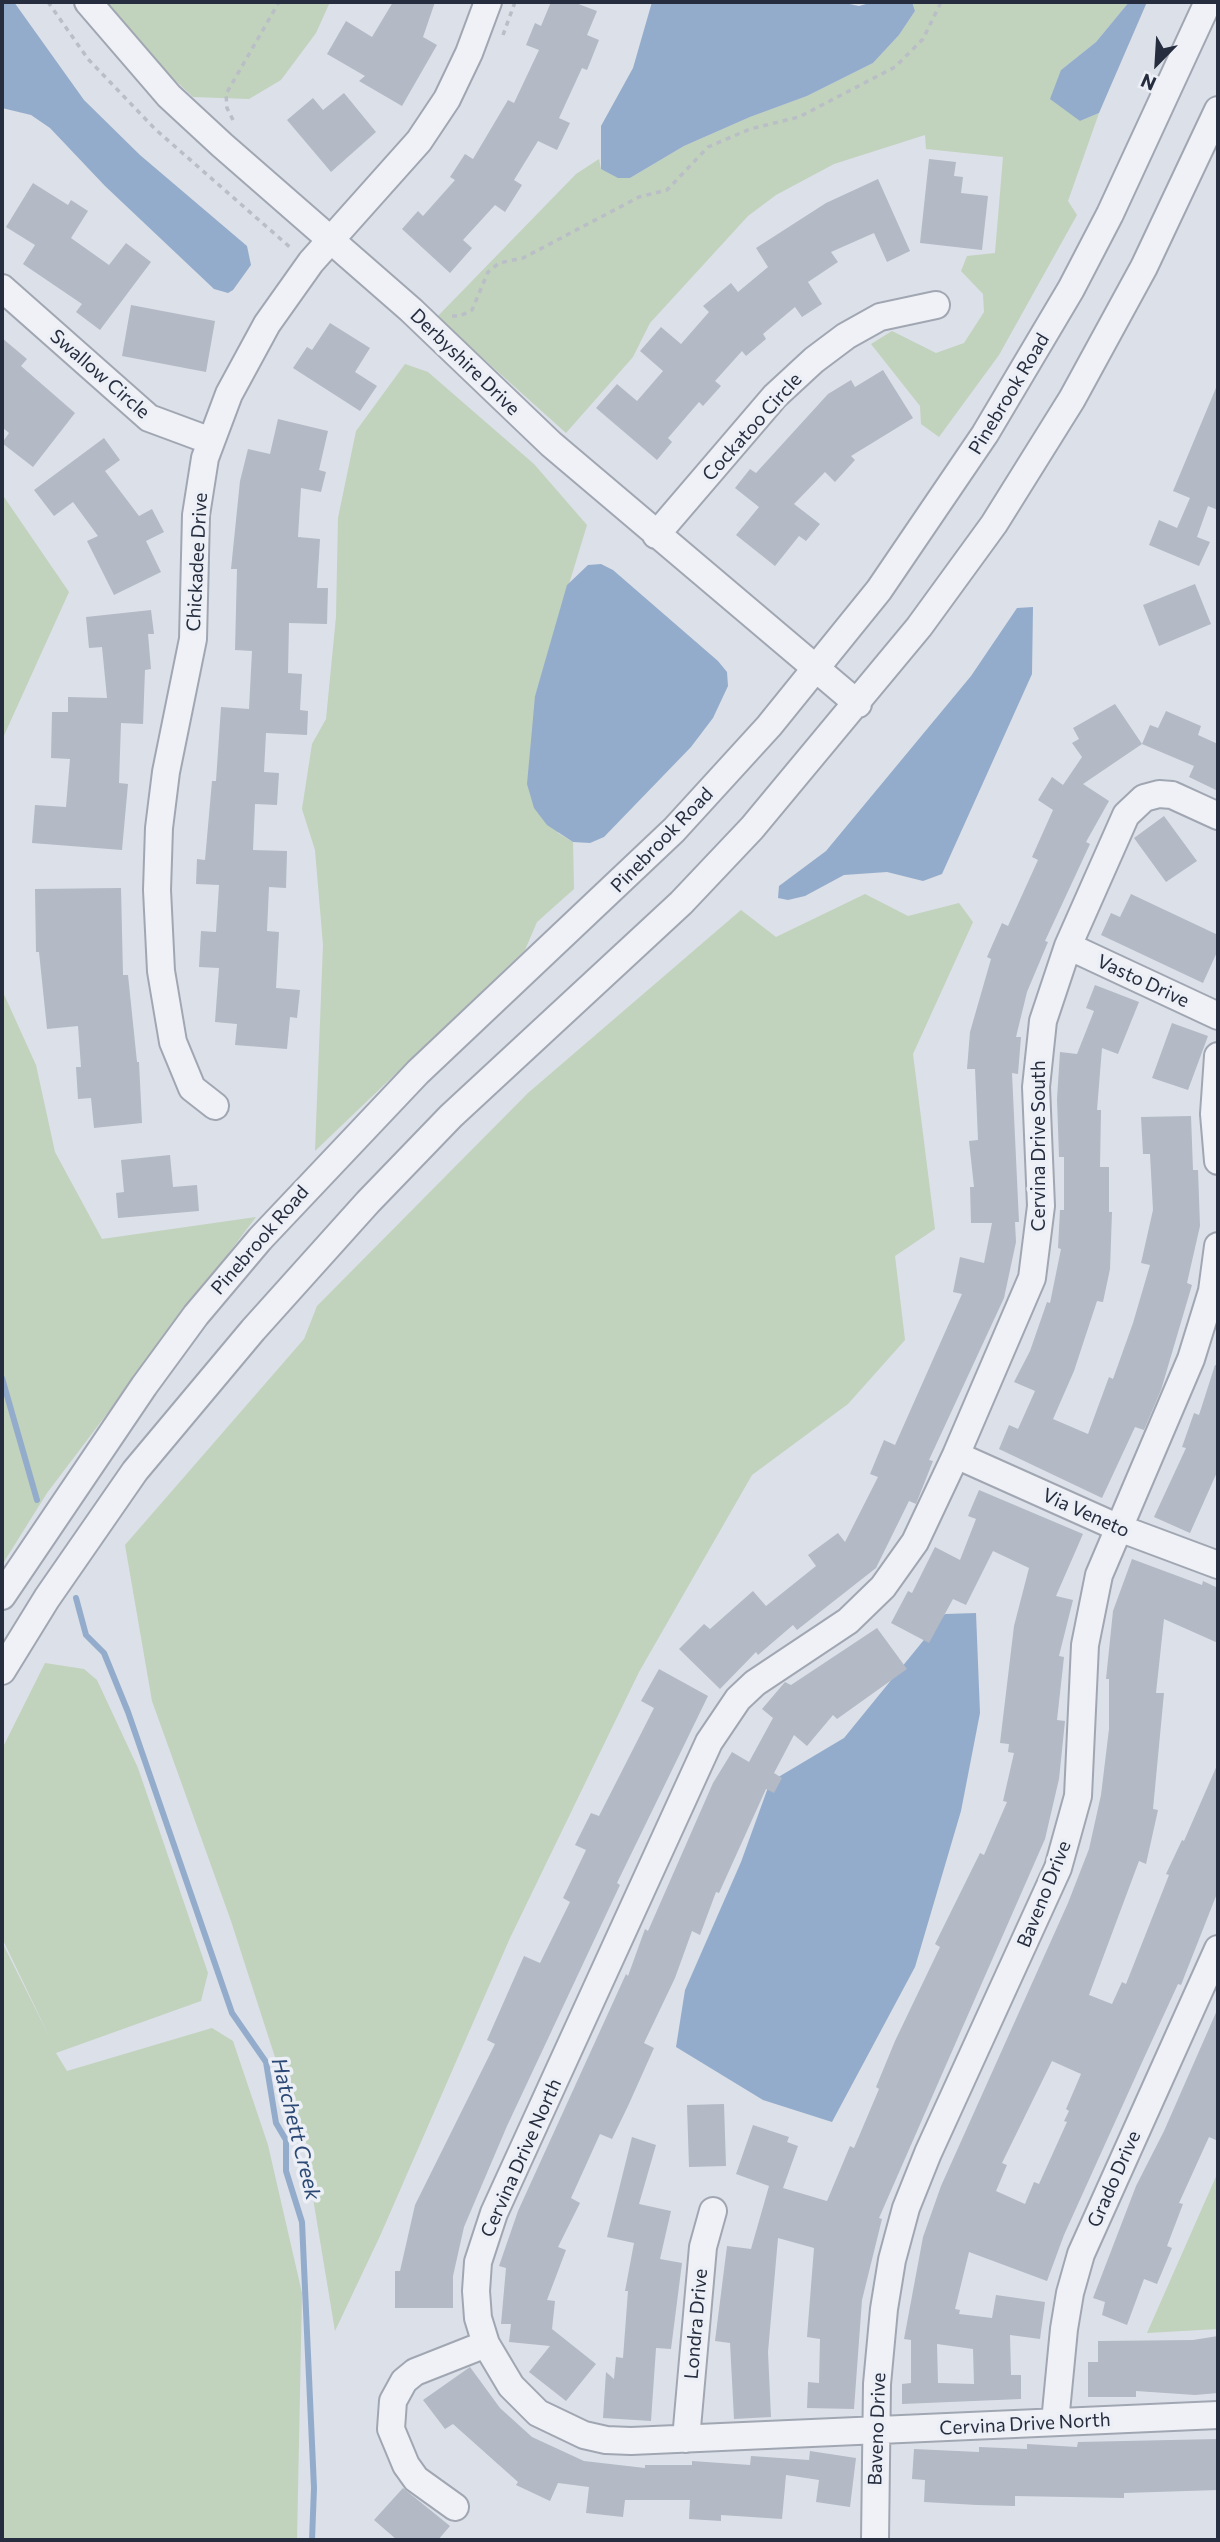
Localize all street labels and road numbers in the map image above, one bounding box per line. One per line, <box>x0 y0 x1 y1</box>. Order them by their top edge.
street label: Derbyshire Drive <box>405 304 525 420</box>
street label: Swallow Circle <box>46 325 154 423</box>
street label: Pinebrook Road <box>964 329 1054 459</box>
street label: Cockatoo Circle <box>698 368 806 486</box>
street label: Chickadee Drive <box>182 492 212 632</box>
street label: Pinebrook Road <box>606 783 718 897</box>
street label: Vasto Drive <box>1093 950 1193 1012</box>
street label: Cervina Drive South <box>1028 1060 1050 1232</box>
street label: Pinebrook Road <box>206 1181 314 1299</box>
street label: Via Veneto <box>1039 1484 1133 1542</box>
street label: Baveno Drive <box>1012 1837 1076 1951</box>
street label: Cervina Drive North <box>476 2075 566 2241</box>
street label: Grado Drive <box>1083 2127 1145 2231</box>
street label: Londra Drive <box>680 2268 712 2380</box>
street label: Baveno Drive <box>864 2372 890 2486</box>
street label: Cervina Drive North <box>939 2408 1111 2440</box>

